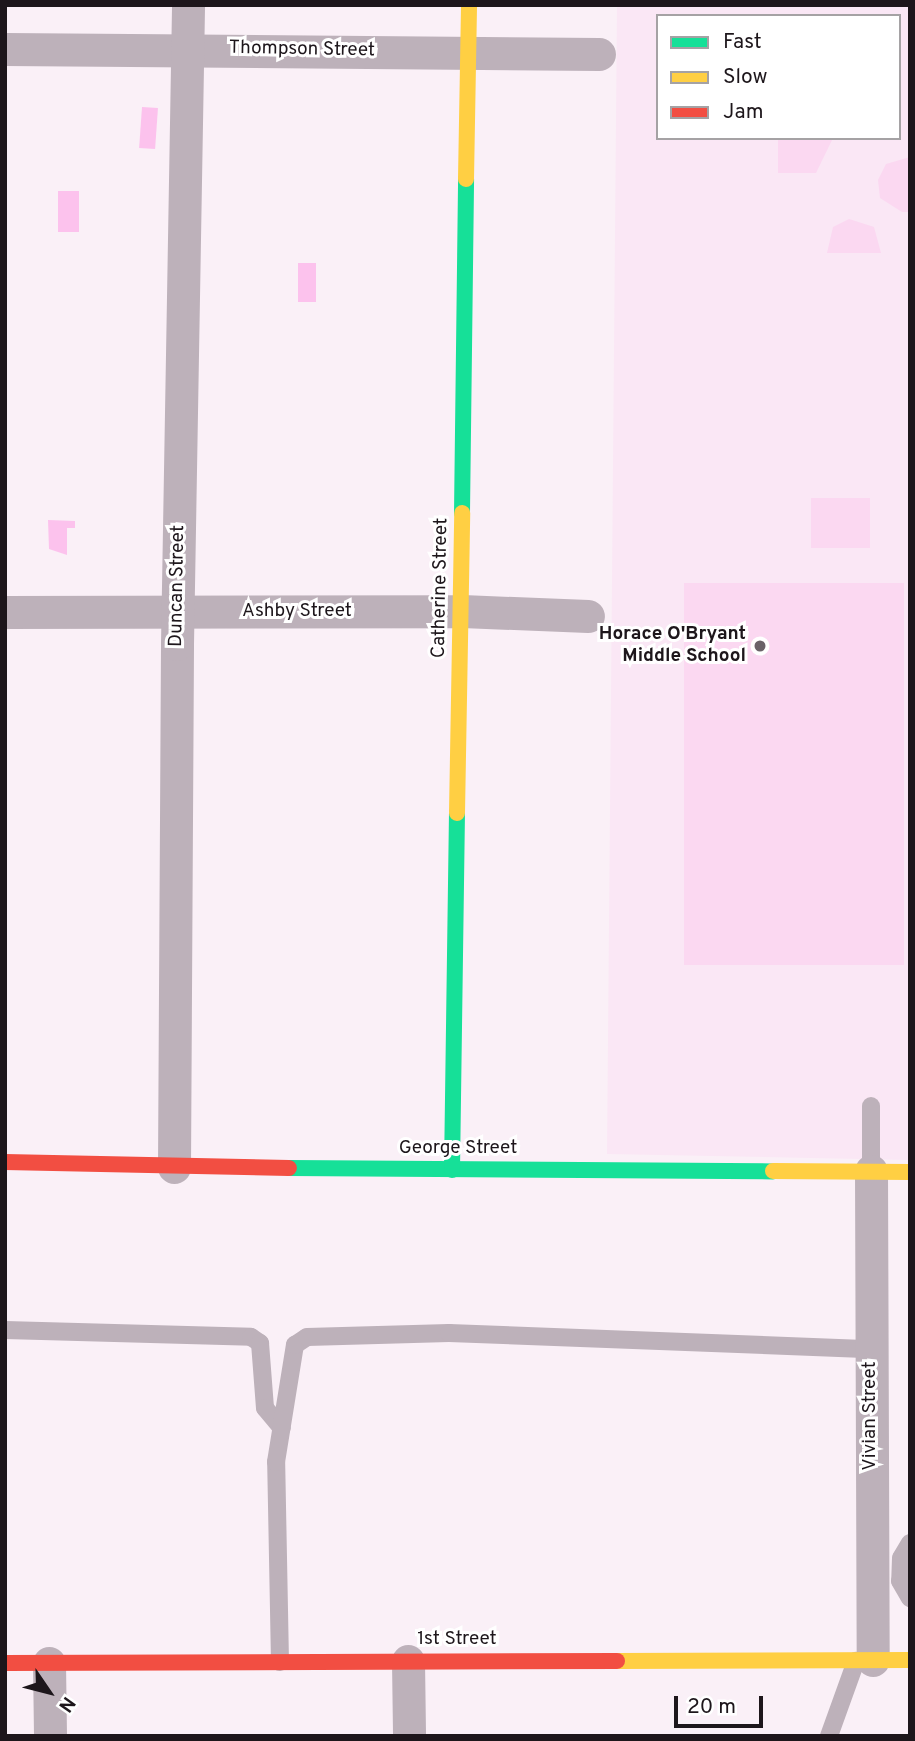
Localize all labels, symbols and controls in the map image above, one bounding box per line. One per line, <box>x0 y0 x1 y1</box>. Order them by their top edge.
legend <box>656 14 901 140</box>
text: Fast <box>723 29 762 56</box>
street label: Thompson Street <box>229 37 375 63</box>
text: Slow <box>723 64 768 91</box>
text: Jam <box>723 99 764 126</box>
street label: Catherine Street <box>428 518 454 658</box>
street label: Duncan Street <box>166 525 190 647</box>
street label: Ashby Street <box>242 601 352 623</box>
place label: Horace O'Bryant Middle School <box>599 624 746 668</box>
marker: Horace O'Bryant Middle School <box>752 638 768 654</box>
street label: George Street <box>399 1138 517 1160</box>
street label: Vivian Street <box>860 1361 882 1471</box>
street label: 1st Street <box>417 1629 497 1651</box>
north arrow <box>14 1657 84 1727</box>
scale bar <box>677 1682 766 1726</box>
text: N <box>52 1692 80 1717</box>
text: 20 m <box>687 1694 736 1721</box>

